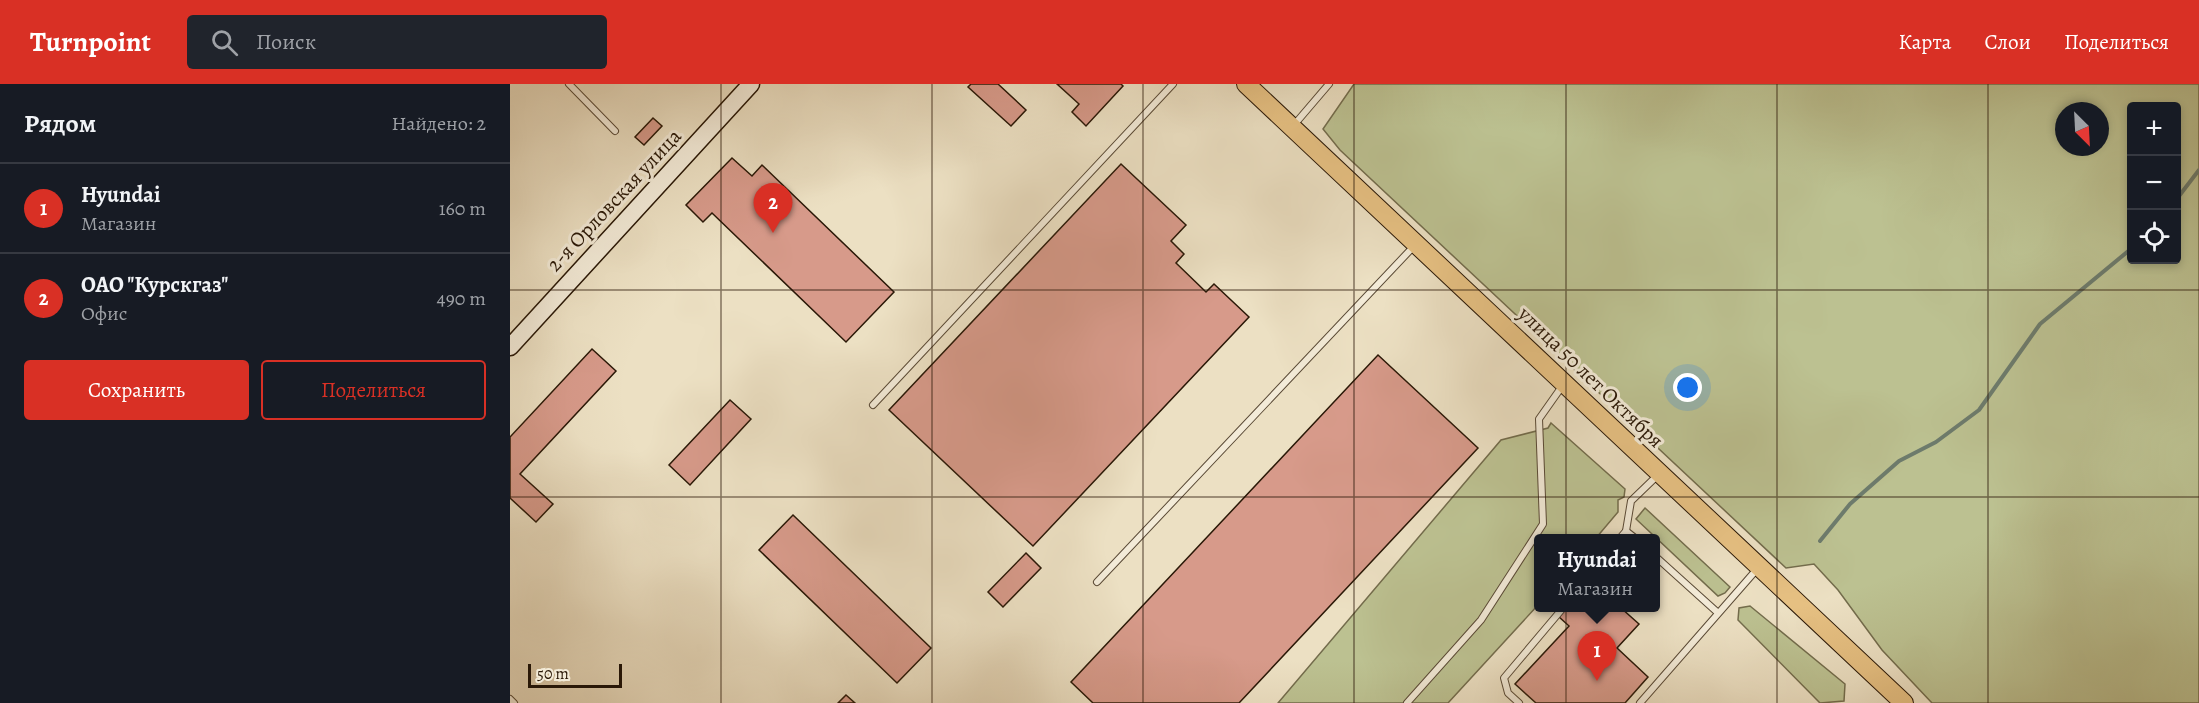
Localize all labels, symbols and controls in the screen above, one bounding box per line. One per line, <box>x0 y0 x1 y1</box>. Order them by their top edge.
search box <box>187 15 607 69</box>
text: Turnpoint <box>30 23 151 61</box>
icon: search <box>208 26 241 59</box>
text: Поиск <box>256 27 316 57</box>
text: Карта <box>1898 28 1951 56</box>
text: Слои <box>1984 28 2031 56</box>
text: Поделиться <box>2064 28 2169 56</box>
north arrow <box>2055 102 2109 156</box>
map controls <box>2127 102 2181 264</box>
button: + <box>2127 102 2181 156</box>
text: Рядом <box>24 106 96 141</box>
text: Найдено: 2 <box>391 110 486 137</box>
street label: 2-я Орловская улица <box>540 122 688 277</box>
button: − <box>2127 156 2181 210</box>
text: Hyundai <box>81 180 160 210</box>
pin: 2 <box>754 184 792 233</box>
text: 1 <box>40 195 47 222</box>
text: 160 m <box>439 195 486 222</box>
text: Магазин <box>81 210 156 237</box>
button: locate <box>2127 210 2181 264</box>
text: ОАО "Курскгаз" <box>81 270 228 300</box>
text: 2 <box>39 285 48 312</box>
text: 490 m <box>437 285 486 312</box>
street label: улица 50 лет Октября <box>1511 299 1670 454</box>
text: Офис <box>81 300 127 327</box>
button: Сохранить <box>24 360 249 420</box>
button: Поделиться <box>261 360 486 420</box>
your location <box>1673 373 1702 402</box>
popup <box>1534 534 1660 612</box>
text: Hyundai <box>1557 545 1637 575</box>
text: Магазин <box>1557 575 1633 602</box>
pin: 1 <box>1578 632 1616 681</box>
scale bar <box>528 661 622 688</box>
text: 50 m <box>537 663 569 685</box>

